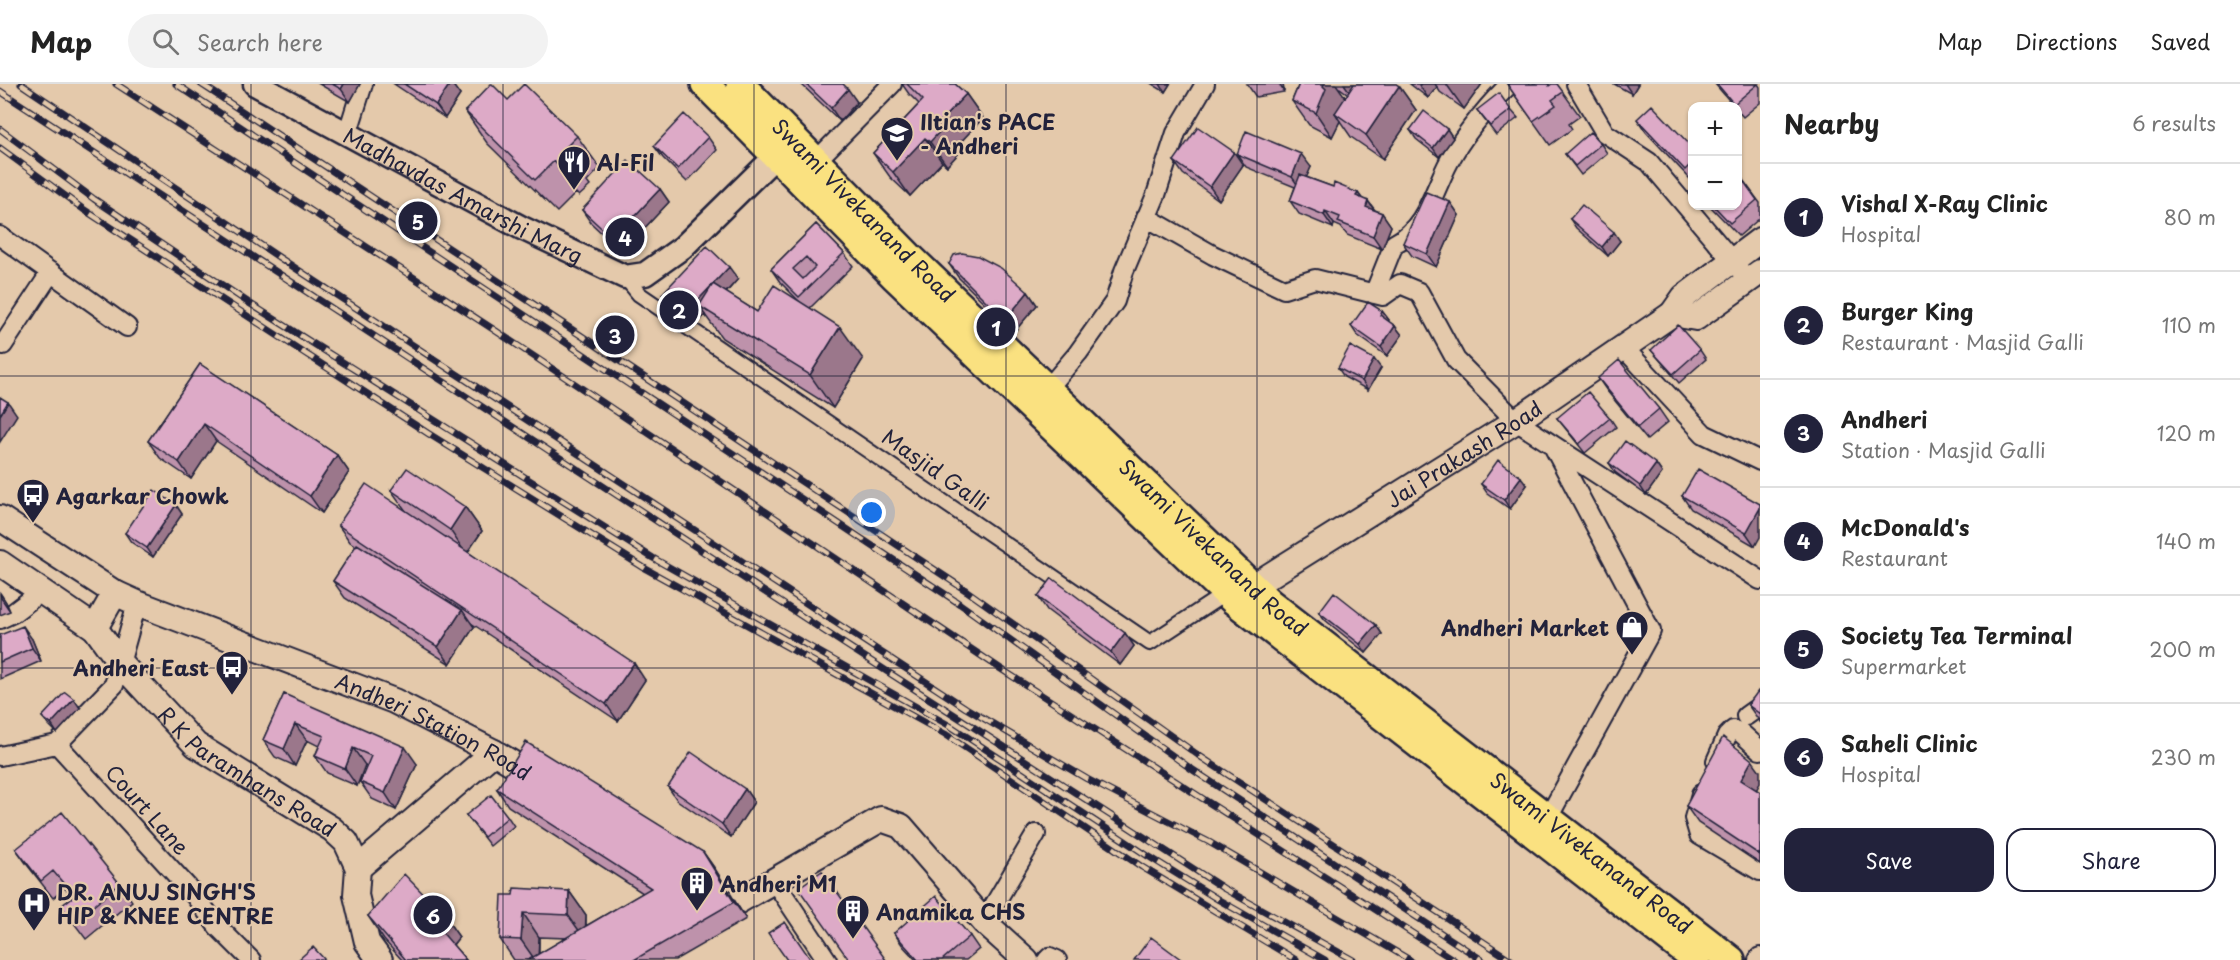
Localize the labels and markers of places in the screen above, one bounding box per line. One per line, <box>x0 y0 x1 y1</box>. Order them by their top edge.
place label: IItian's PACE - Andheri <box>920 105 1056 161</box>
school or university icon: IItian's PACE - Andheri <box>879 115 915 162</box>
restaurant icon: Al-Fil <box>556 144 592 191</box>
place label: Al-Fil <box>597 146 654 178</box>
pin: 5 <box>398 198 438 244</box>
pin: 4 <box>606 214 644 260</box>
pin: 2 <box>660 288 698 332</box>
pin: 1 <box>976 304 1016 350</box>
pin: 3 <box>596 312 634 358</box>
bus stop icon: Agarkar Chowk <box>15 477 51 524</box>
place label: Agarkar Chowk <box>56 479 229 511</box>
shop icon: Andheri Market <box>1614 609 1650 656</box>
place label: Andheri Market <box>1440 611 1609 643</box>
bus stop icon: Andheri East <box>214 649 250 696</box>
place label: Andheri East <box>72 651 209 683</box>
building icon: Andheri M1 <box>679 865 715 912</box>
place label: Andheri M1 <box>719 867 837 899</box>
place label: DR. ANUJ SINGH'S HIP & KNEE CENTRE <box>57 875 274 931</box>
hospital icon: DR. ANUJ SINGH'S HIP & KNEE CENTRE <box>16 885 52 932</box>
pin: 6 <box>414 892 452 938</box>
building icon: Anamika CHS <box>835 893 871 940</box>
place label: Anamika CHS <box>875 895 1025 927</box>

